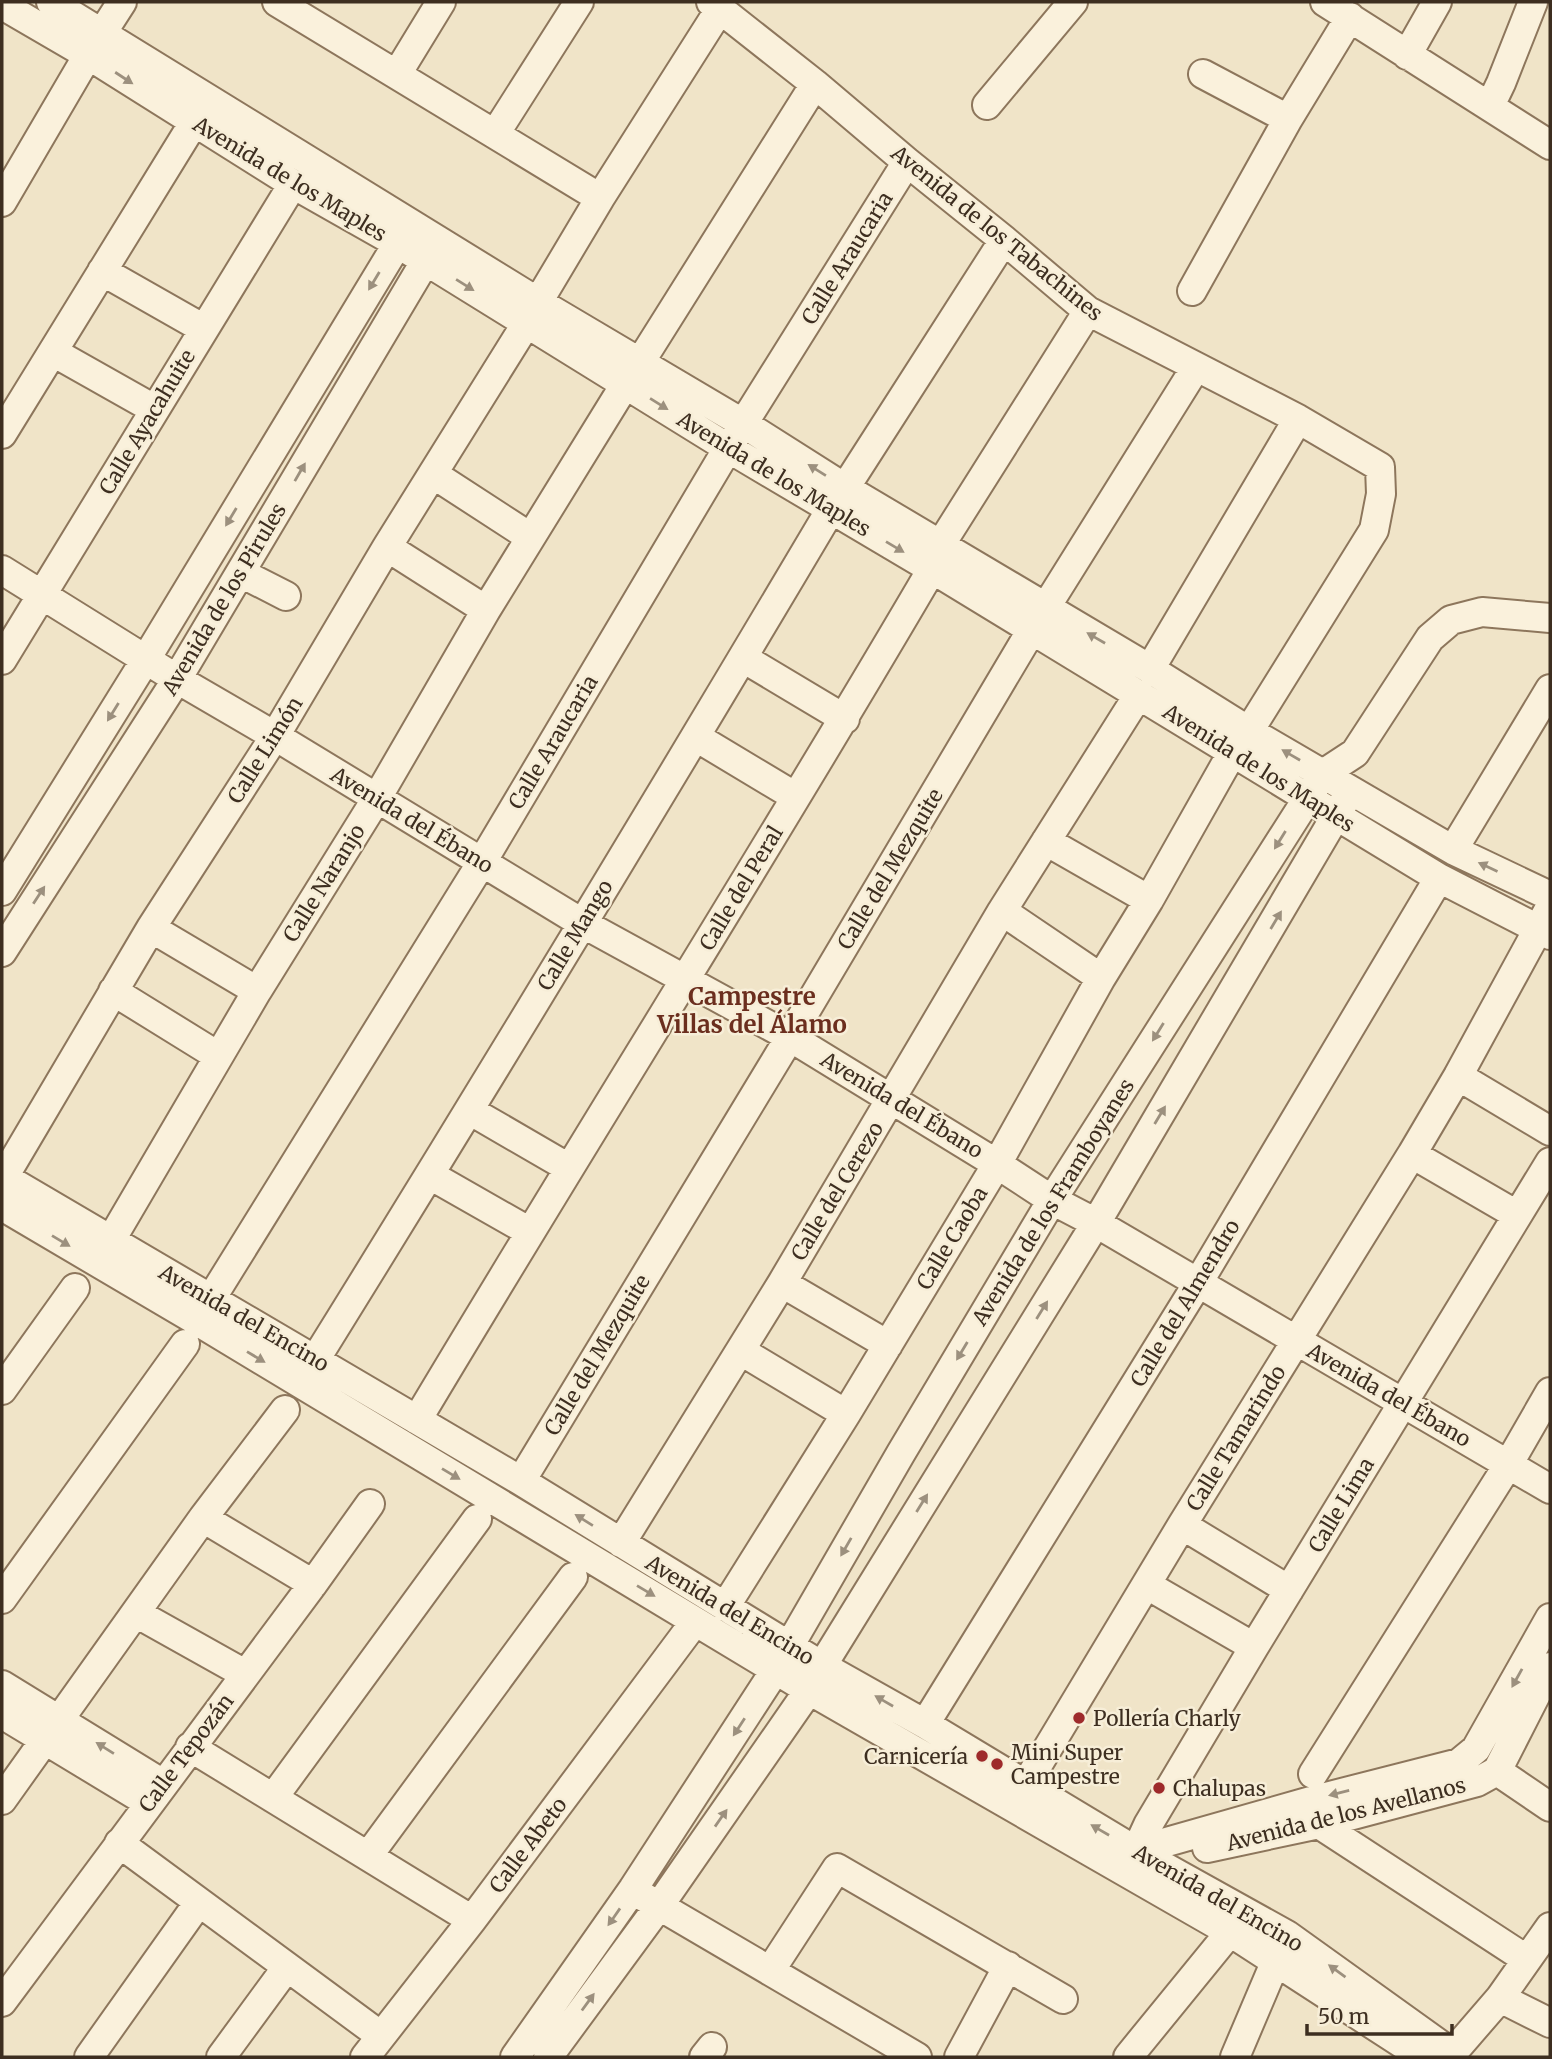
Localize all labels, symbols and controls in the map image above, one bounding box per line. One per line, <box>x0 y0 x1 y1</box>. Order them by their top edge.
one-way arrow <box>114 71 134 84</box>
street label: Avenida de los Maples <box>187 110 392 247</box>
street label: Avenida de los Tabachines <box>885 139 1108 327</box>
street label: Calle Araucaria <box>795 187 899 329</box>
one-way arrow <box>368 271 380 290</box>
one-way arrow <box>455 279 474 292</box>
street label: Calle Ayacahuite <box>93 345 201 499</box>
one-way arrow <box>649 397 668 410</box>
street label: Avenida de los Maples <box>671 405 876 542</box>
one-way arrow <box>294 463 306 482</box>
one-way arrow <box>807 464 826 477</box>
street label: Avenida de los Pirules <box>155 498 292 701</box>
one-way arrow <box>225 508 237 527</box>
one-way arrow <box>886 541 905 553</box>
one-way arrow <box>1086 631 1105 644</box>
street label: Calle Araucaria <box>502 670 604 814</box>
street label: Calle Limón <box>222 692 309 808</box>
street label: Avenida de los Maples <box>1157 697 1360 838</box>
one-way arrow <box>106 702 119 721</box>
one-way arrow <box>1281 749 1300 761</box>
street label: Avenida del Ébano <box>325 759 499 879</box>
street label: Calle del Mezquite <box>831 784 949 954</box>
street label: Calle Naranjo <box>277 819 371 947</box>
street label: Calle del Peral <box>693 820 789 955</box>
one-way arrow <box>1274 831 1287 850</box>
one-way arrow <box>1478 861 1499 872</box>
street label: Calle Mango <box>531 875 619 995</box>
one-way arrow <box>32 885 45 905</box>
one-way arrow <box>1269 910 1282 929</box>
district label: Campestre Villas del Álamo <box>656 981 847 1040</box>
one-way arrow <box>1152 1023 1165 1042</box>
street label: Avenida del Ébano <box>815 1044 989 1164</box>
street label: Avenida de los Framboyanes <box>965 1074 1140 1331</box>
one-way arrow <box>1153 1106 1166 1125</box>
street label: Calle del Cerezo <box>785 1117 889 1265</box>
street label: Calle Caoba <box>911 1181 993 1295</box>
street label: Calle del Almendro <box>1124 1214 1246 1392</box>
one-way arrow <box>51 1235 70 1247</box>
street label: Avenida del Encino <box>153 1258 334 1378</box>
street label: Calle del Mezquite <box>538 1270 656 1440</box>
one-way arrow <box>1035 1300 1048 1320</box>
street label: Avenida del Ébano <box>1301 1336 1476 1453</box>
one-way arrow <box>955 1342 968 1361</box>
one-way arrow <box>247 1351 266 1363</box>
street label: Calle Tamarindo <box>1180 1360 1292 1516</box>
street label: Calle Lima <box>1302 1453 1380 1557</box>
one-way arrow <box>442 1468 461 1480</box>
one-way arrow <box>916 1494 929 1513</box>
one-way arrow <box>574 1514 593 1527</box>
one-way arrow <box>840 1537 852 1557</box>
street label: Avenida del Encino <box>640 1549 819 1671</box>
one-way arrow <box>637 1585 656 1597</box>
one-way arrow <box>1511 1668 1523 1688</box>
street label: Calle Tepozán <box>133 1688 239 1818</box>
one-way arrow <box>874 1695 893 1707</box>
place label: Pollería Charly <box>1093 1705 1242 1732</box>
marker: Pollería Charly <box>1071 1710 1087 1726</box>
one-way arrow <box>733 1717 746 1736</box>
place label: Mini Super Campestre <box>1011 1739 1123 1790</box>
one-way arrow <box>96 1741 115 1754</box>
place label: Carnicería <box>864 1743 968 1770</box>
marker: Carnicería <box>974 1748 990 1764</box>
marker: Mini Super Campestre <box>989 1756 1005 1772</box>
street label: Avenida de los Avellanos <box>1223 1771 1468 1857</box>
place label: Chalupas <box>1173 1775 1266 1802</box>
marker: Chalupas <box>1151 1780 1167 1796</box>
one-way arrow <box>1328 1788 1350 1799</box>
street label: Calle Abeto <box>483 1792 573 1898</box>
one-way arrow <box>714 1809 728 1827</box>
one-way arrow <box>1091 1823 1110 1836</box>
street label: Avenida del Encino <box>1127 1838 1308 1958</box>
one-way arrow <box>607 1908 621 1926</box>
one-way arrow <box>1328 1964 1346 1978</box>
scale bar <box>1307 1993 1452 2037</box>
one-way arrow <box>581 1994 596 2012</box>
text: 50 m <box>1318 2003 1369 2030</box>

